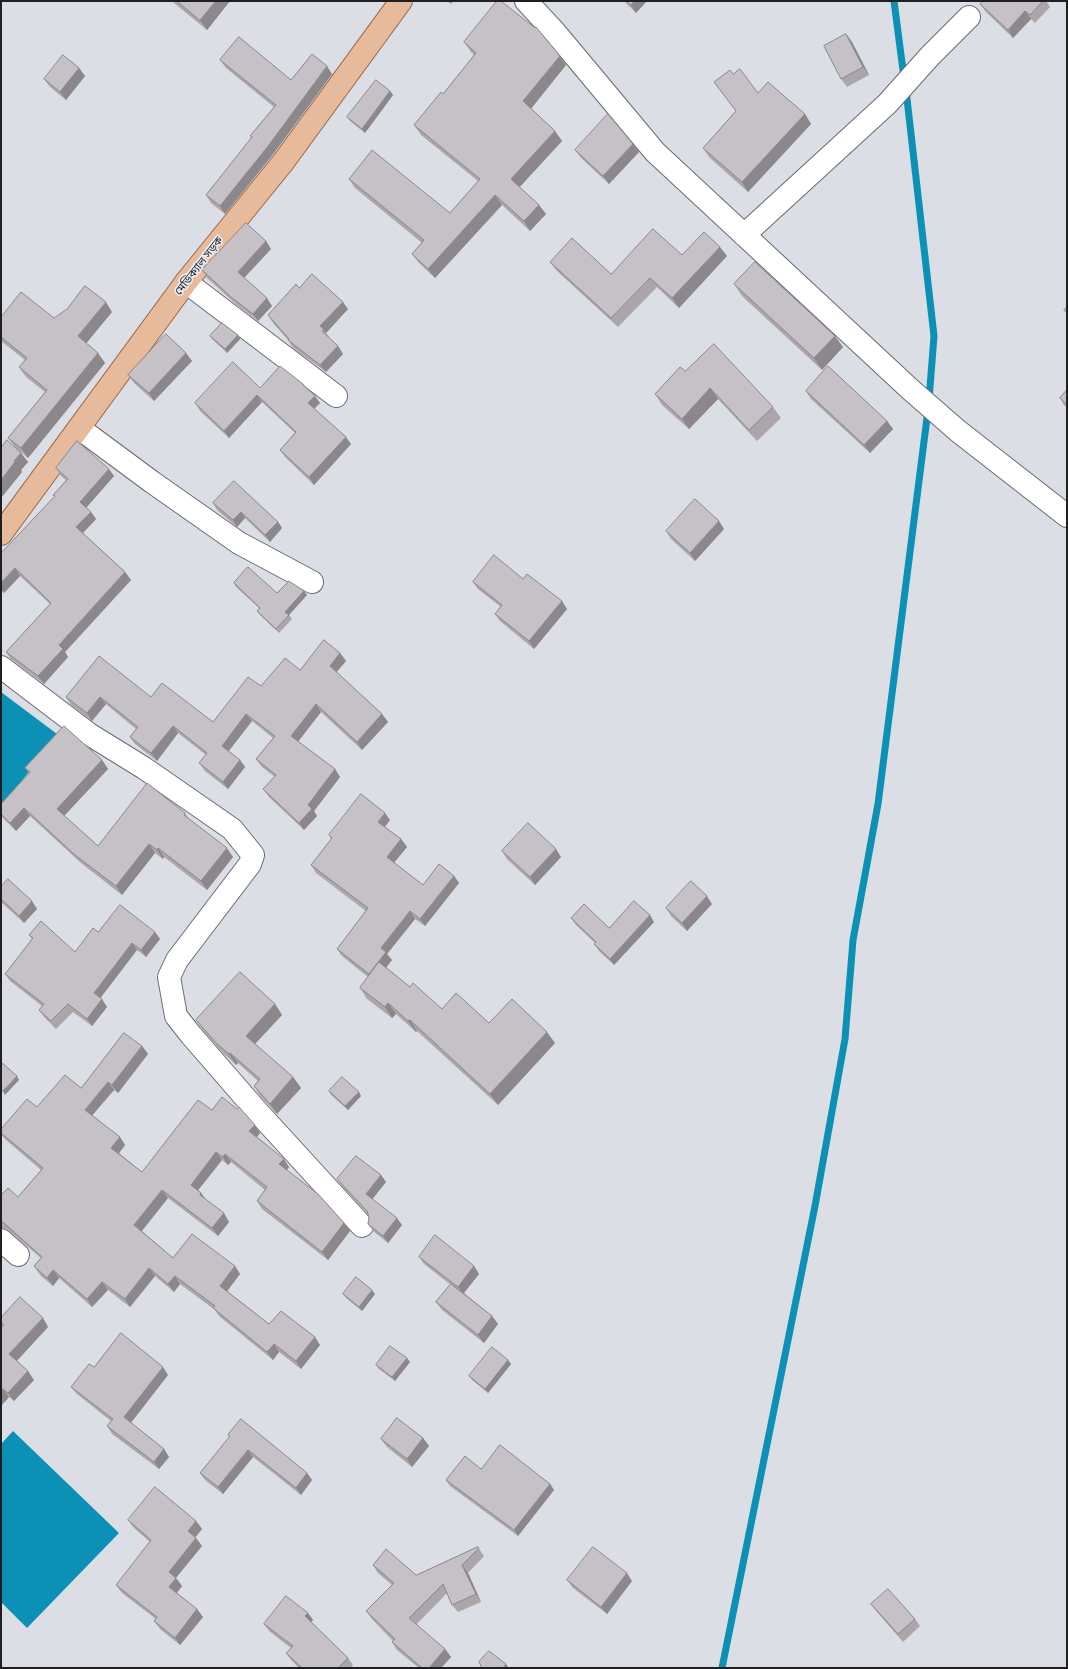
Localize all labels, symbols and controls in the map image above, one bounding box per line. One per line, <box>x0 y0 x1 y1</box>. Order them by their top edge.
street label: মেডিক্যাল সড়ক <box>172 234 226 298</box>

